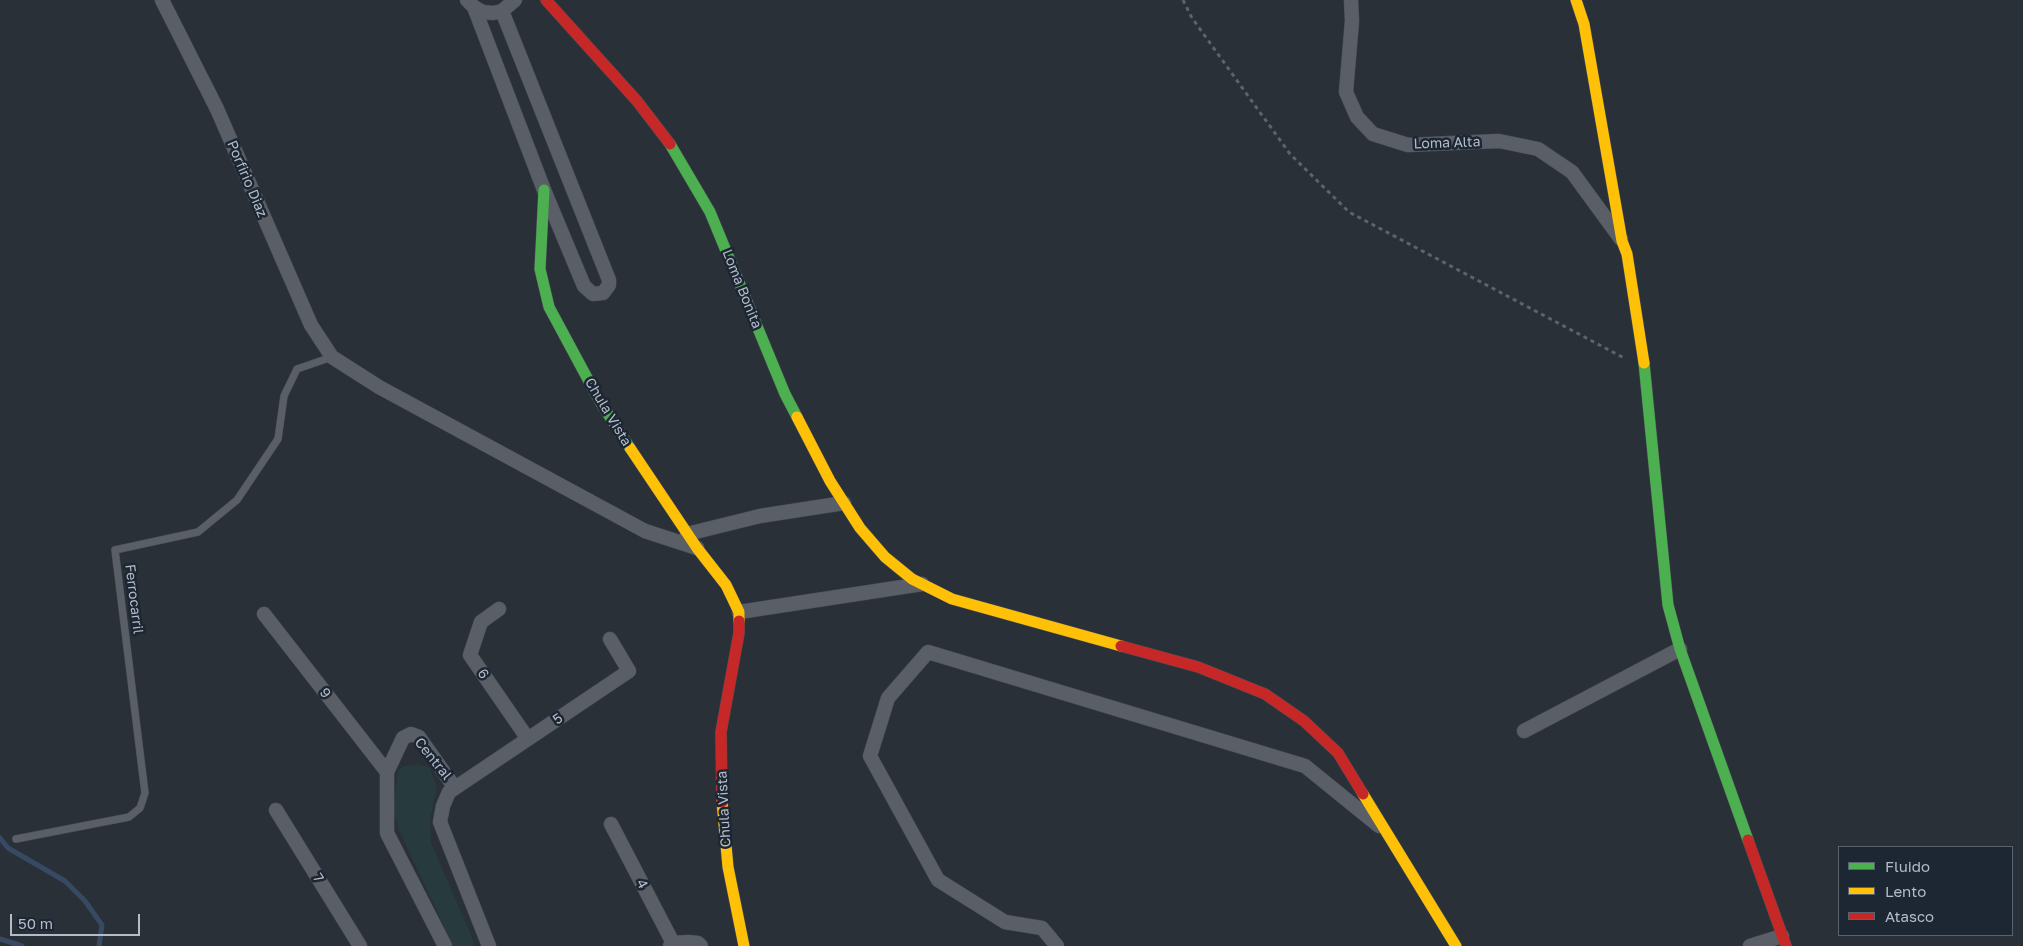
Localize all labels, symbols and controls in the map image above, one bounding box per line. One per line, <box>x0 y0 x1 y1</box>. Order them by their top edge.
street label: Loma Alta <box>1413 133 1481 153</box>
street label: Porfirio Diaz <box>223 138 271 220</box>
street label: Loma Bonita <box>719 247 765 331</box>
street label: Chula Vista <box>581 375 635 449</box>
street label: Ferrocarril <box>121 563 147 635</box>
street label: 6 <box>474 666 492 682</box>
street label: 9 <box>316 684 334 702</box>
street label: 5 <box>550 710 566 728</box>
street label: Central <box>411 735 455 783</box>
street label: Chula Vista <box>714 770 734 848</box>
legend <box>1838 846 2013 936</box>
text: Fluido <box>1885 857 1930 875</box>
street label: 7 <box>309 870 327 886</box>
street label: 4 <box>633 876 651 892</box>
text: Lento <box>1885 882 1926 900</box>
scale bar <box>12 904 142 936</box>
text: Atasco <box>1885 907 1934 925</box>
text: 50 m <box>18 914 53 932</box>

